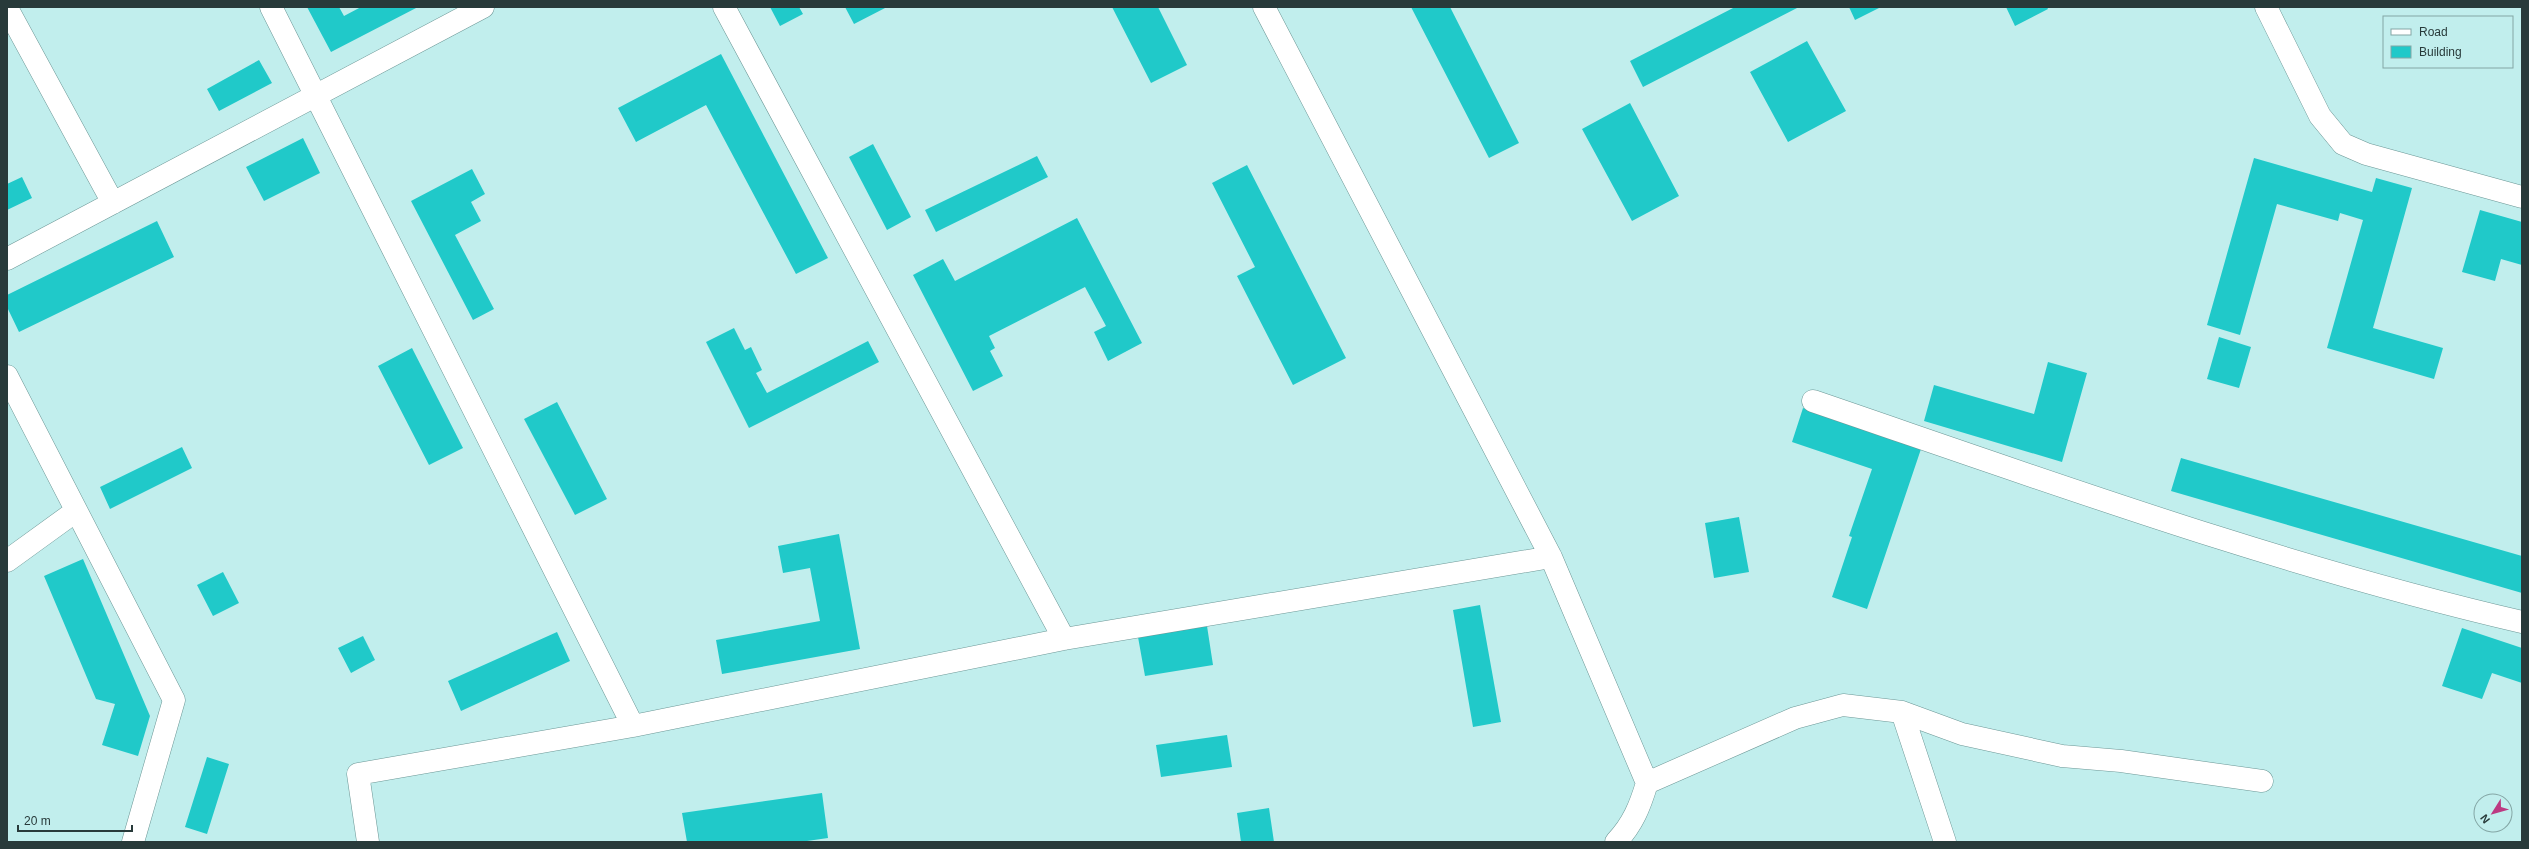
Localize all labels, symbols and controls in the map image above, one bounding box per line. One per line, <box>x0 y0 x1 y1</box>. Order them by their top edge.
legend <box>2383 16 2513 68</box>
text: Road <box>2419 25 2448 39</box>
text: Building <box>2419 45 2462 59</box>
north arrow <box>2473 793 2513 833</box>
scale bar <box>18 807 132 833</box>
text: N <box>2478 812 2492 826</box>
text: 20 m <box>24 814 51 828</box>

